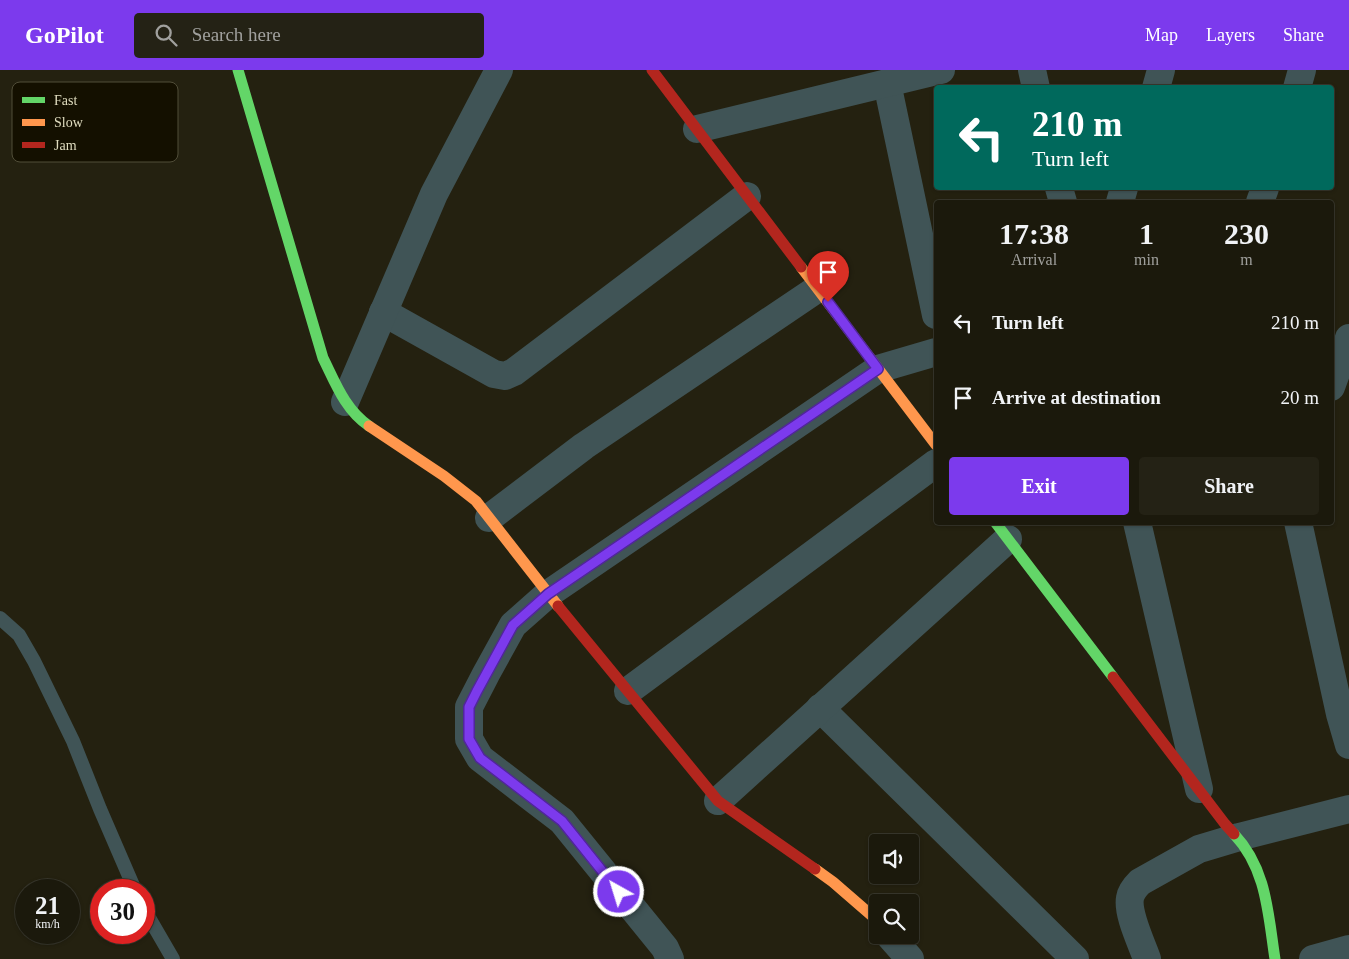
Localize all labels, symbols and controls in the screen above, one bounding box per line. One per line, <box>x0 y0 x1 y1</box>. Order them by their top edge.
search box <box>134 13 484 58</box>
icon: search <box>152 21 180 49</box>
text: GoPilot <box>25 22 104 48</box>
text: Search here <box>192 24 281 45</box>
text: Map <box>1145 25 1178 45</box>
text: Layers <box>1206 25 1255 45</box>
text: Share <box>1283 25 1324 45</box>
legend <box>12 82 178 162</box>
text: Fast <box>54 93 77 108</box>
icon: left <box>949 105 1014 170</box>
text: 210 m <box>1032 105 1122 144</box>
text: Slow <box>54 115 84 130</box>
text: Jam <box>54 138 77 153</box>
text: Turn left <box>1032 146 1109 171</box>
text: 17:38 <box>999 217 1069 250</box>
text: 1 <box>1139 217 1154 250</box>
text: 230 <box>1224 217 1269 250</box>
pin <box>807 251 849 302</box>
text: Arrival <box>1011 251 1057 268</box>
text: min <box>1134 251 1159 268</box>
text: m <box>1240 251 1253 268</box>
icon: arrive <box>814 258 842 286</box>
icon: left <box>949 309 977 337</box>
text: Turn left <box>992 312 1064 333</box>
text: 210 m <box>1271 312 1319 333</box>
icon: arrive <box>949 384 977 412</box>
text: Arrive at destination <box>992 387 1161 408</box>
text: 20 m <box>1280 387 1319 408</box>
button: Exit <box>949 457 1129 515</box>
button: Share <box>1139 457 1319 515</box>
map controls <box>869 834 919 944</box>
button: sound <box>869 834 919 884</box>
position arrow <box>592 865 644 917</box>
speed limit sign: 30 <box>90 879 155 944</box>
text: 21 <box>35 892 60 919</box>
button: search <box>869 894 919 944</box>
text: km/h <box>35 917 60 931</box>

